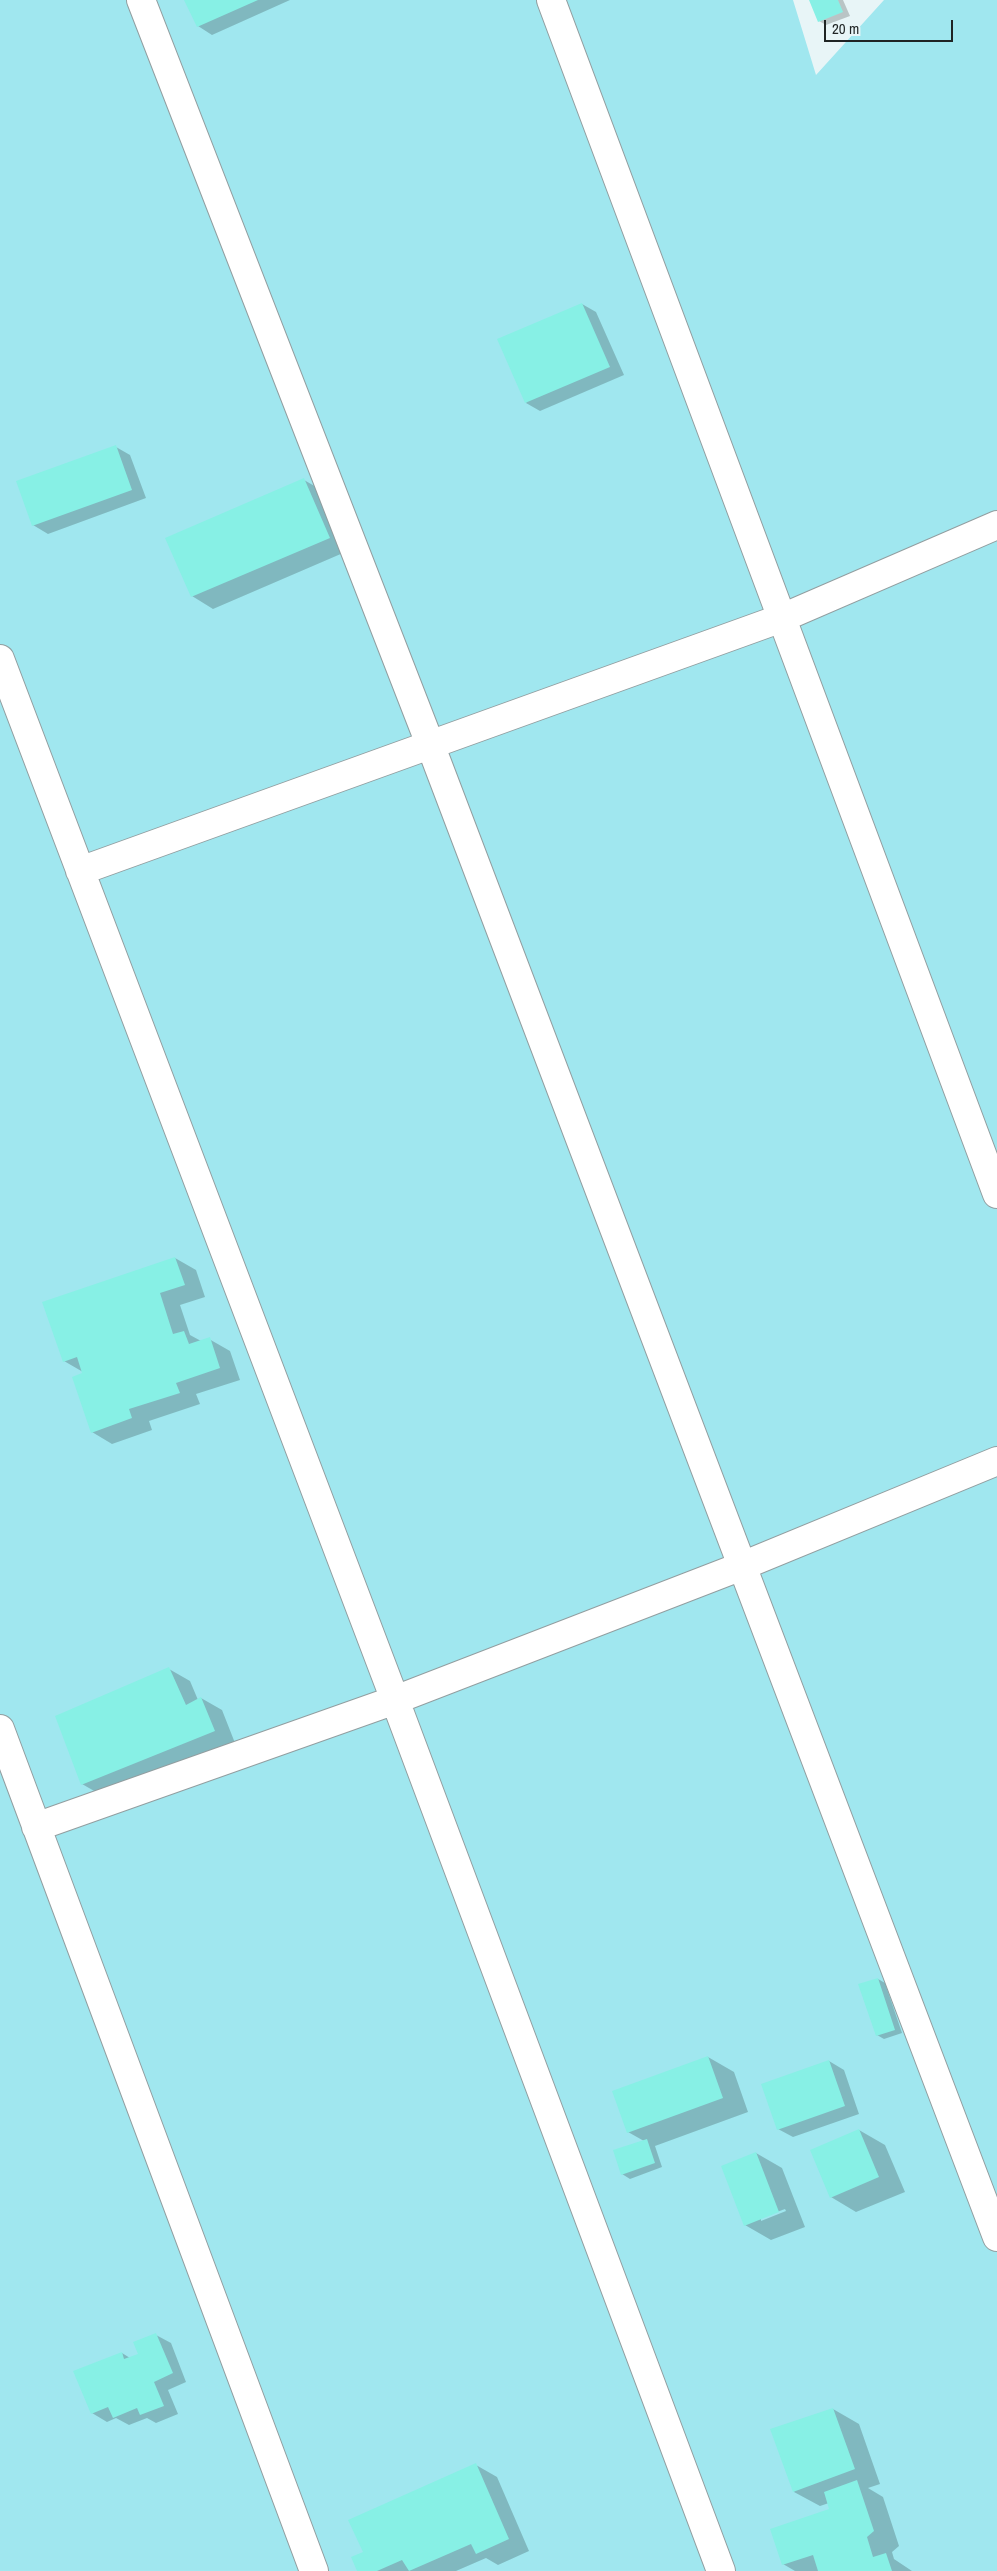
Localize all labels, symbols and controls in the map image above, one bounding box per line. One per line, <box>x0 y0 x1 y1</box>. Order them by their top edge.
scale bar <box>827 10 956 42</box>
text: 20 m <box>832 18 859 39</box>

